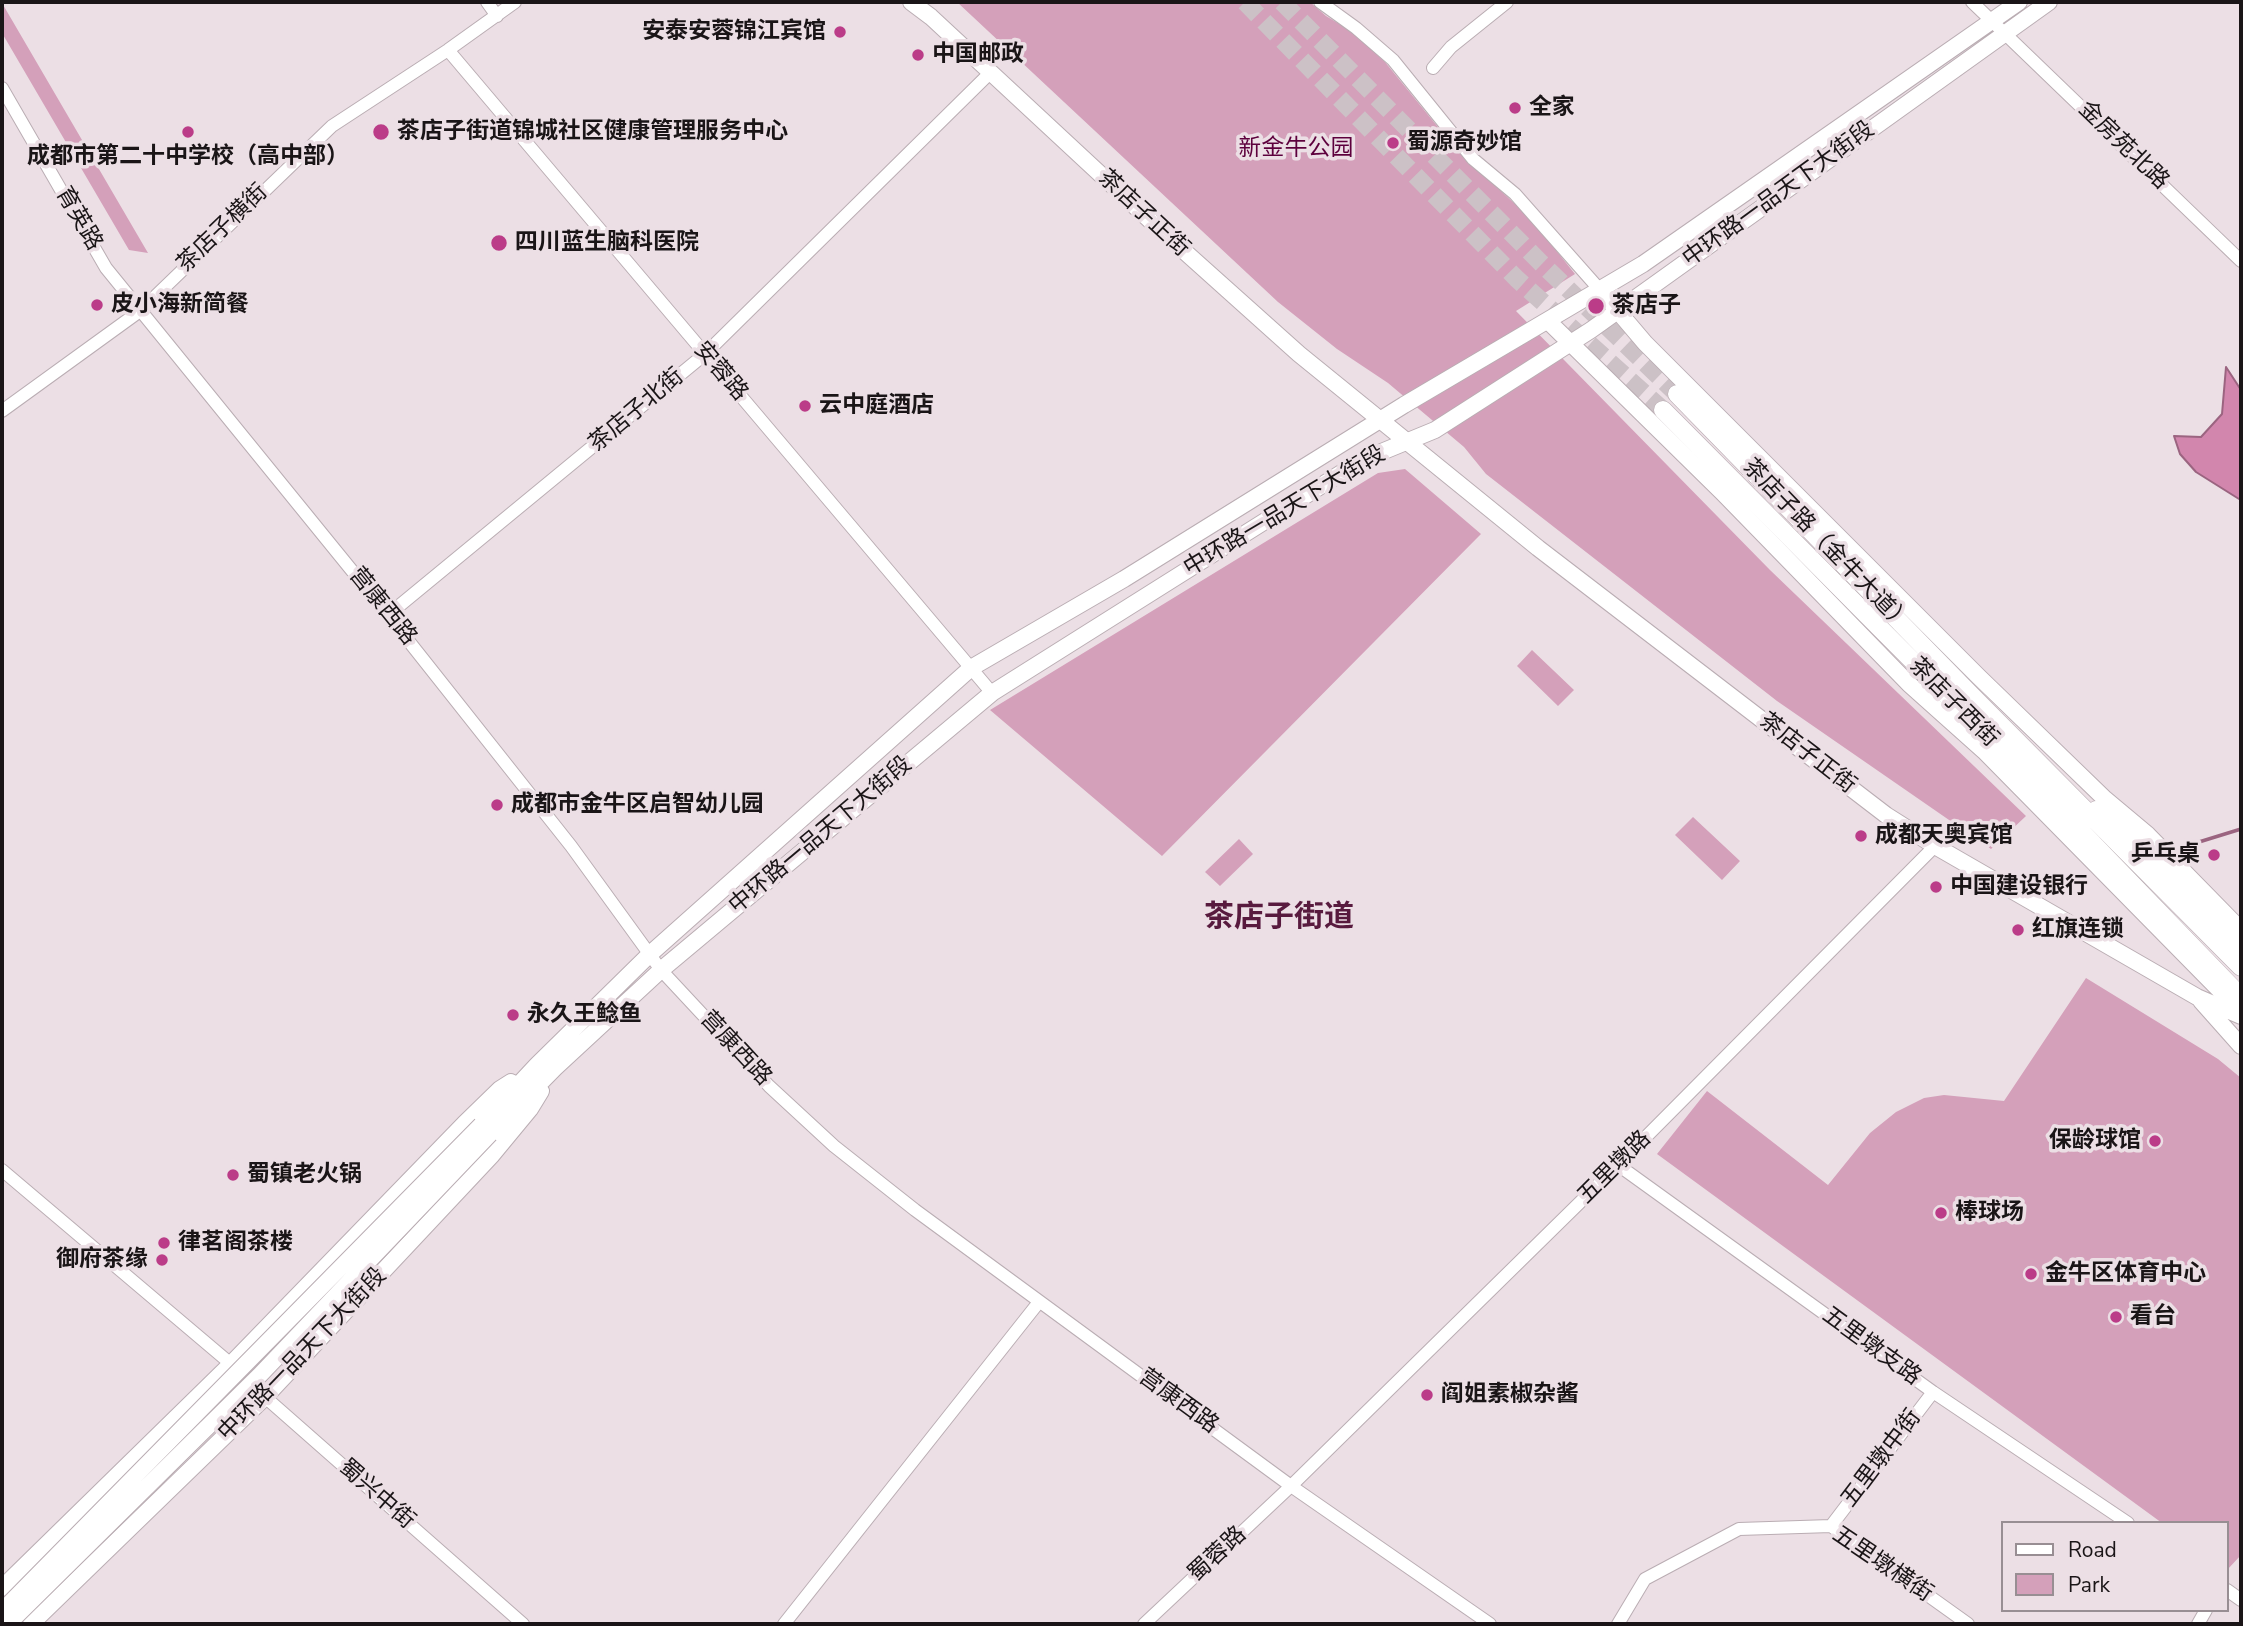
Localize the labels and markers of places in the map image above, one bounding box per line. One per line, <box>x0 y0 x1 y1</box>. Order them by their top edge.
place label: 安泰安蓉锦江宾馆 <box>642 18 826 46</box>
marker: 安泰安蓉锦江宾馆 <box>832 24 848 40</box>
place label: 中国邮政 <box>932 41 1024 69</box>
marker: 中国邮政 <box>910 47 926 63</box>
place label: 全家 <box>1529 94 1575 122</box>
marker: 全家 <box>1507 100 1523 116</box>
place label: 茶店子街道锦城社区健康管理服务中心 <box>397 118 788 146</box>
marker: 茶店子街道锦城社区健康管理服务中心 <box>371 122 391 142</box>
marker: 成都市第二十中学校（高中部） <box>180 124 196 140</box>
place label: 蜀源奇妙馆 <box>1407 129 1522 157</box>
marker: 蜀源奇妙馆 <box>1385 135 1401 151</box>
place label: 成都市第二十中学校（高中部） <box>27 143 349 171</box>
place label: 四川蓝生脑科医院 <box>515 229 699 257</box>
marker: 四川蓝生脑科医院 <box>489 233 509 253</box>
place label: 皮小海新简餐 <box>111 291 249 319</box>
place label: 茶店子 <box>1612 292 1681 320</box>
marker: 茶店子 <box>1586 296 1606 316</box>
marker: 皮小海新简餐 <box>89 297 105 313</box>
place label: 云中庭酒店 <box>819 392 934 420</box>
marker: 云中庭酒店 <box>797 398 813 414</box>
place label: 成都市金牛区启智幼儿园 <box>511 791 764 819</box>
marker: 成都市金牛区启智幼儿园 <box>489 797 505 813</box>
place label: 成都天奥宾馆 <box>1875 822 2013 850</box>
marker: 成都天奥宾馆 <box>1853 828 1869 844</box>
place label: 乒乓桌 <box>2131 841 2200 869</box>
marker: 乒乓桌 <box>2206 847 2222 863</box>
place label: 中国建设银行 <box>1950 873 2088 901</box>
marker: 中国建设银行 <box>1928 879 1944 895</box>
place label: 红旗连锁 <box>2032 916 2124 944</box>
marker: 红旗连锁 <box>2010 922 2026 938</box>
place label: 永久王鲶鱼 <box>527 1001 642 1029</box>
marker: 永久王鲶鱼 <box>505 1007 521 1023</box>
place label: 保龄球馆 <box>2049 1127 2141 1155</box>
marker: 保龄球馆 <box>2147 1133 2163 1149</box>
place label: 蜀镇老火锅 <box>247 1161 362 1189</box>
marker: 蜀镇老火锅 <box>225 1167 241 1183</box>
place label: 棒球场 <box>1955 1199 2024 1227</box>
marker: 棒球场 <box>1933 1205 1949 1221</box>
place label: 律茗阁茶楼 <box>178 1229 293 1257</box>
marker: 律茗阁茶楼 <box>156 1235 172 1251</box>
place label: 御府茶缘 <box>56 1246 148 1274</box>
marker: 御府茶缘 <box>154 1252 170 1268</box>
place label: 金牛区体育中心 <box>2045 1260 2206 1288</box>
marker: 金牛区体育中心 <box>2023 1266 2039 1282</box>
place label: 看台 <box>2130 1303 2176 1331</box>
marker: 看台 <box>2108 1309 2124 1325</box>
place label: 阎姐素椒杂酱 <box>1441 1381 1579 1409</box>
marker: 阎姐素椒杂酱 <box>1419 1387 1435 1403</box>

